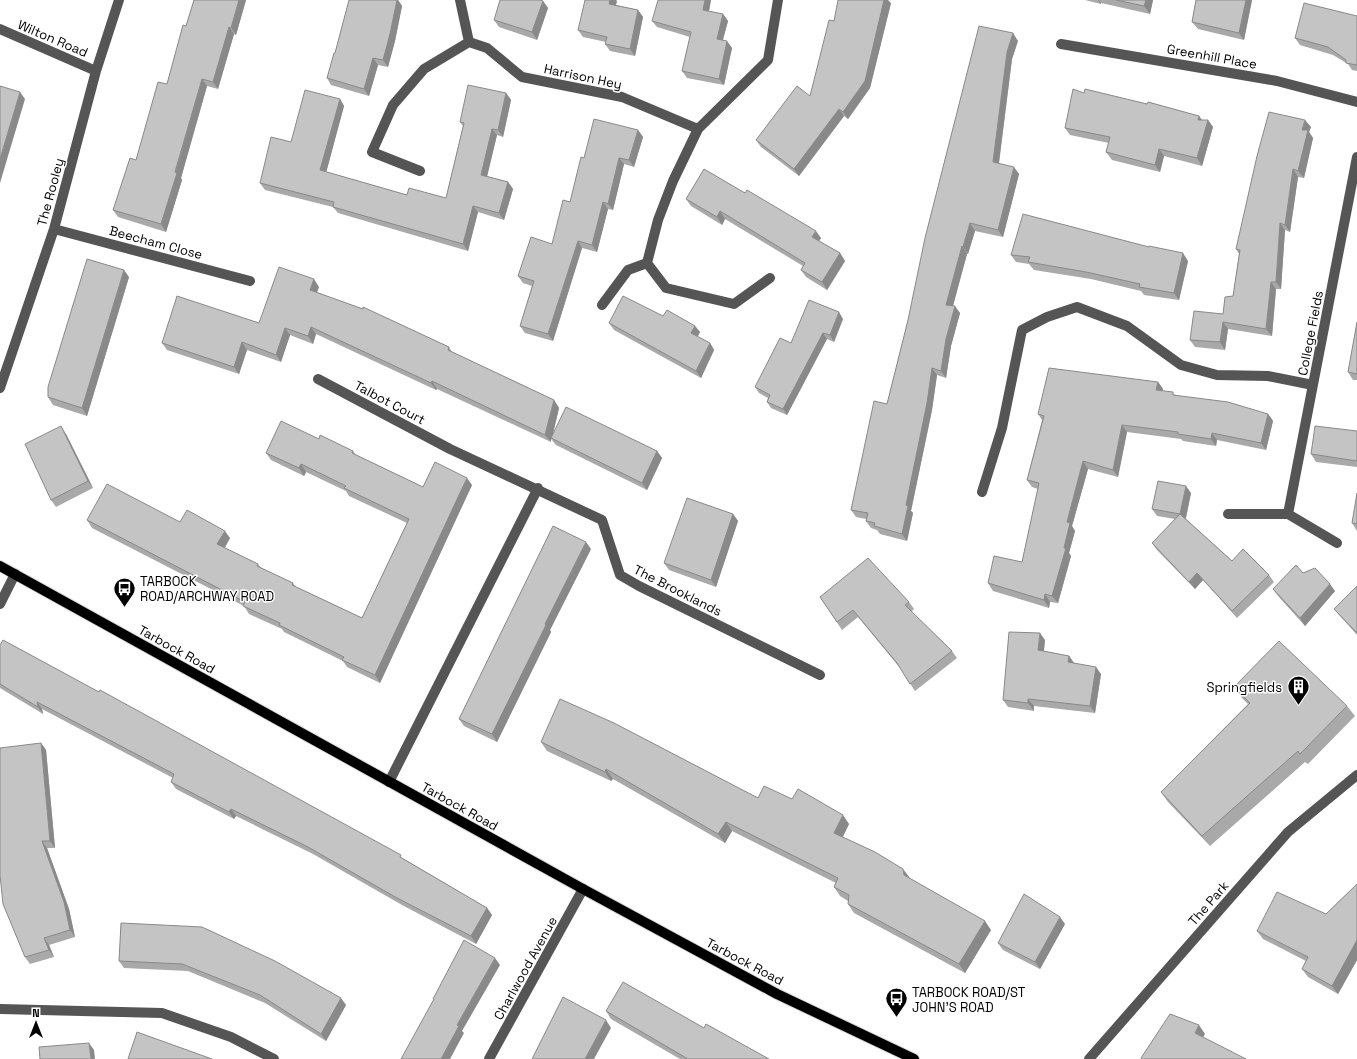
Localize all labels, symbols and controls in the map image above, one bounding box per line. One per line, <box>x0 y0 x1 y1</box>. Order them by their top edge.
street label: Wilton Road <box>15 16 91 61</box>
street label: Greenhill Place <box>1166 40 1258 73</box>
street label: Harrison Hey <box>542 60 623 93</box>
street label: The Rooley <box>33 156 68 228</box>
street label: Beecham Close <box>107 222 204 263</box>
street label: College Fields <box>1294 289 1327 377</box>
street label: Talbot Court <box>351 377 428 428</box>
street label: The Brooklands <box>631 561 725 620</box>
place label: TARBOCK ROAD/ARCHWAY ROAD <box>140 573 274 605</box>
bus stop icon: TARBOCK ROAD/ARCHWAY ROAD <box>111 575 137 608</box>
street label: Tarbock Road <box>135 621 218 678</box>
building icon: Springfields <box>1285 674 1311 707</box>
place label: Springfields <box>1207 679 1282 696</box>
street label: Tarbock Road <box>418 778 501 835</box>
street label: The Park <box>1184 877 1232 929</box>
street label: Charlwood Avenue <box>490 914 561 1023</box>
street label: Tarbock Road <box>703 934 786 989</box>
place label: TARBOCK ROAD/ST JOHN'S ROAD <box>912 984 1026 1016</box>
bus stop icon: TARBOCK ROAD/ST JOHN'S ROAD <box>883 986 909 1019</box>
north arrow <box>16 1003 56 1043</box>
text: N <box>32 1006 40 1020</box>

